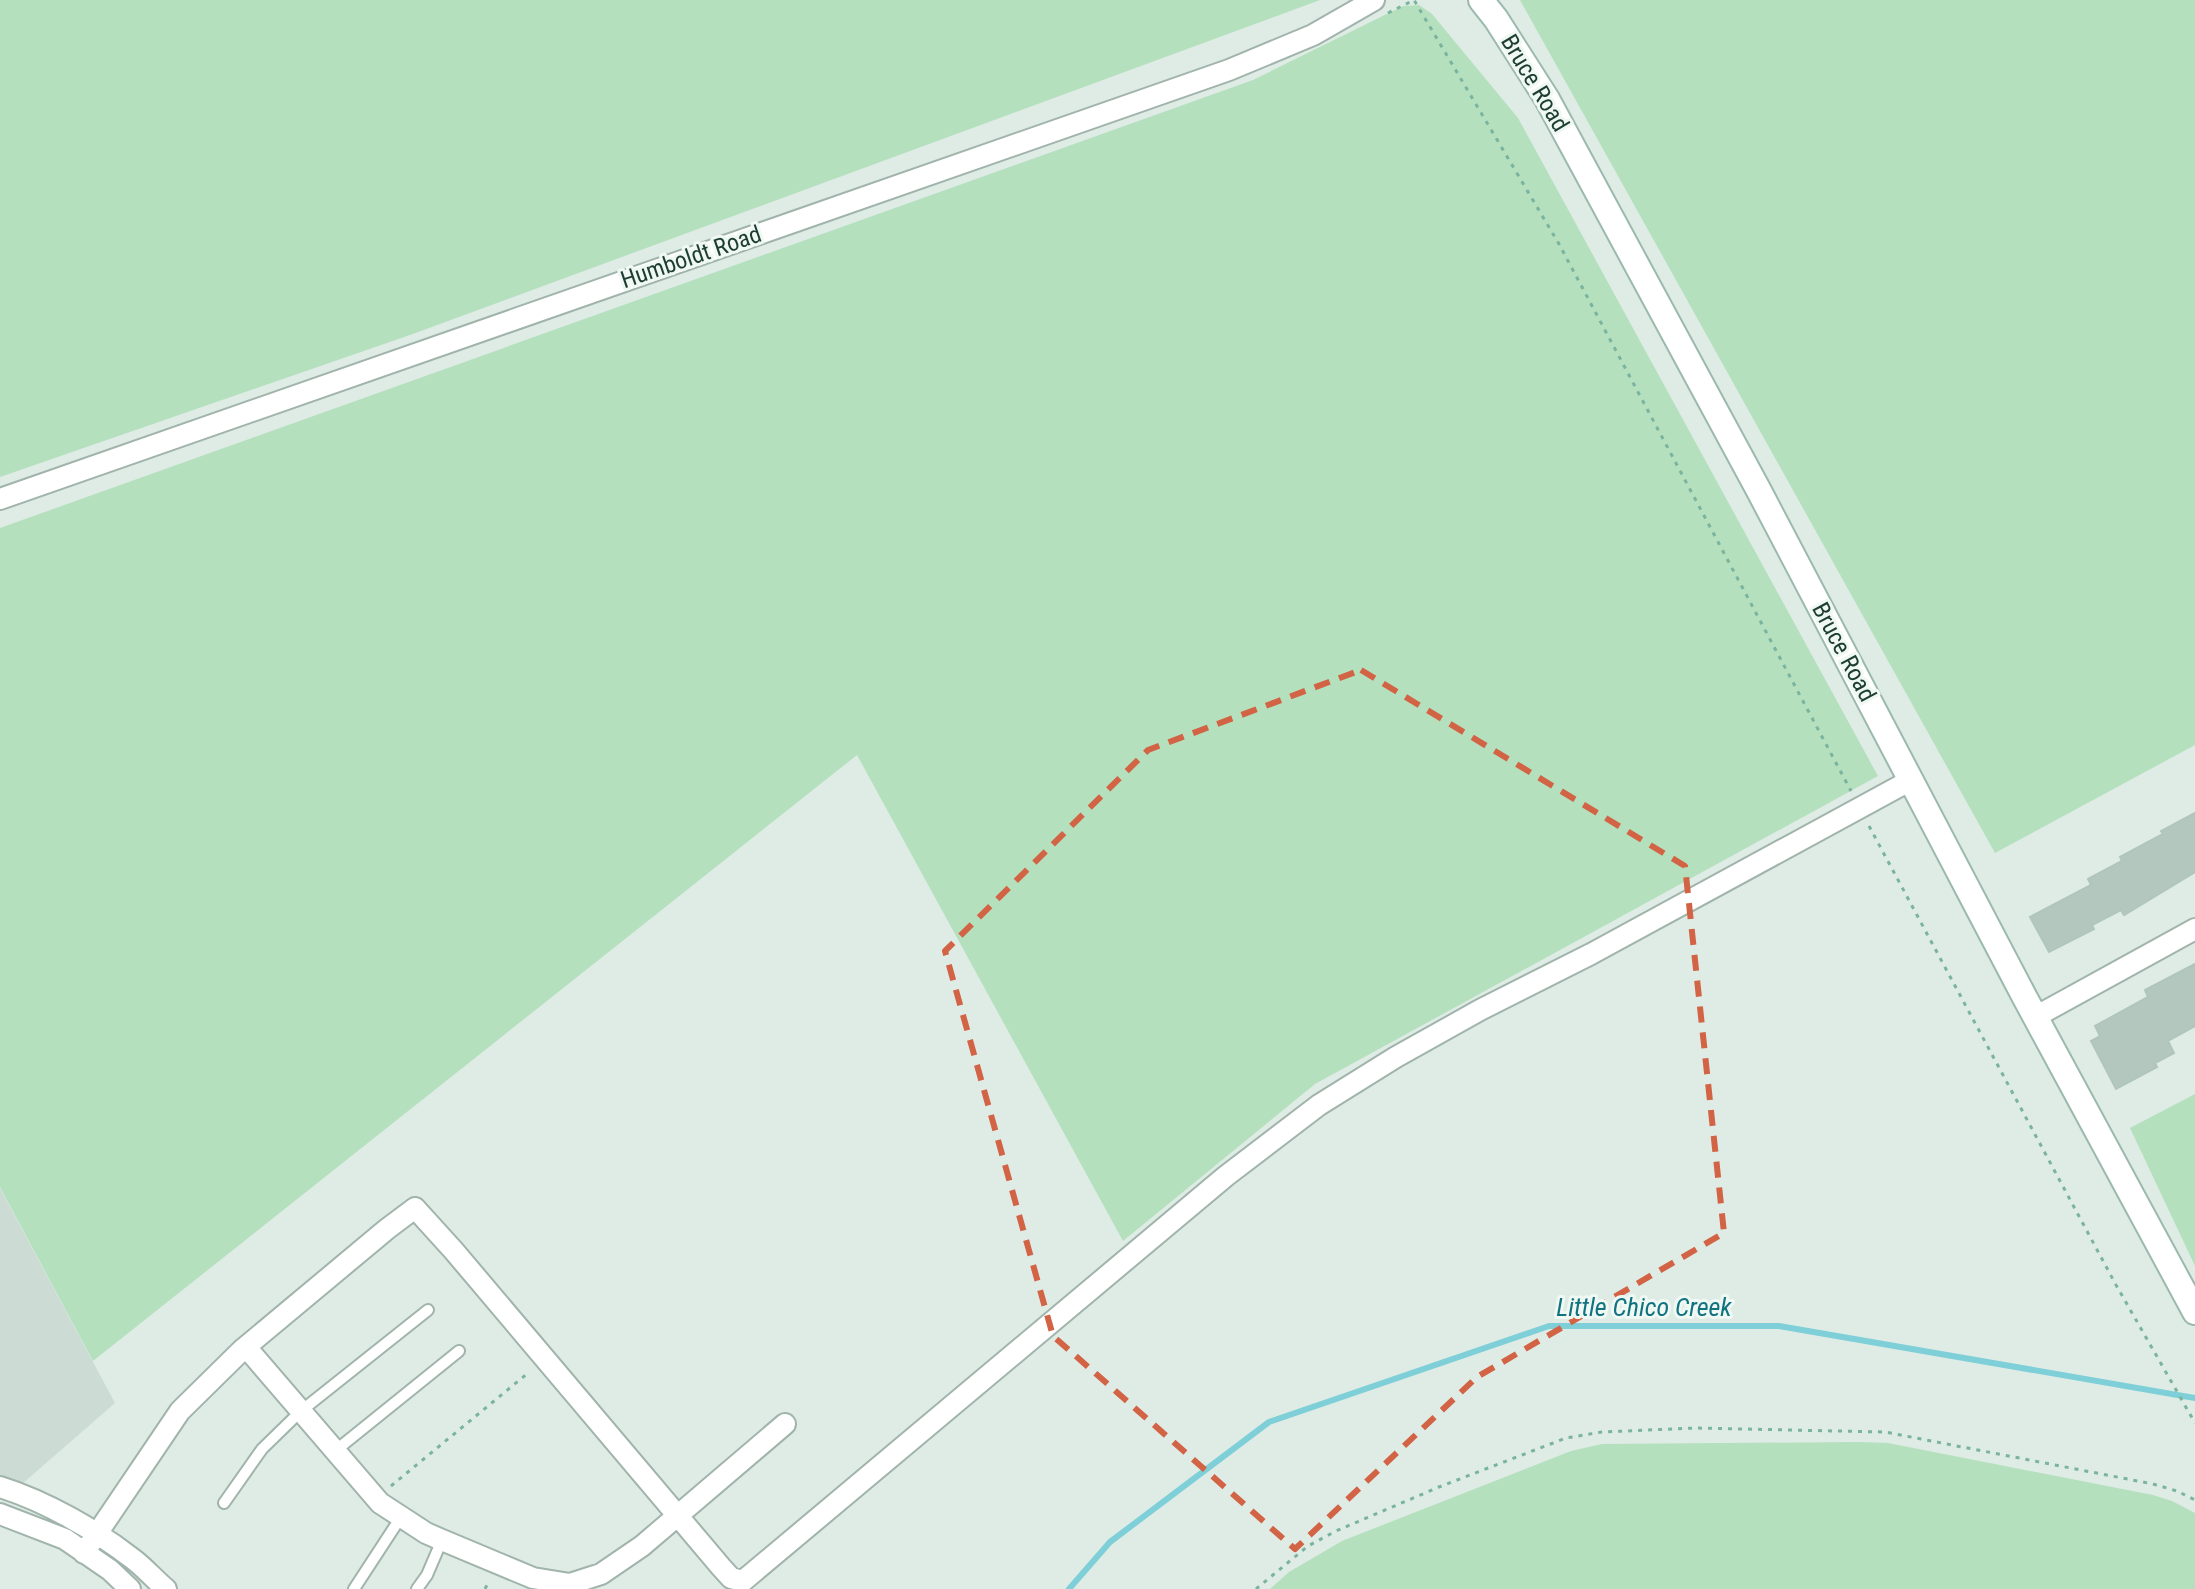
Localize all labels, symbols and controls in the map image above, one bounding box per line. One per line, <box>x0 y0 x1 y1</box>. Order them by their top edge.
street label: Bruce Road <box>1495 29 1575 137</box>
street label: Humboldt Road <box>617 220 765 294</box>
street label: Bruce Road <box>1806 598 1882 706</box>
water label: Little Chico Creek <box>1556 1292 1732 1322</box>

